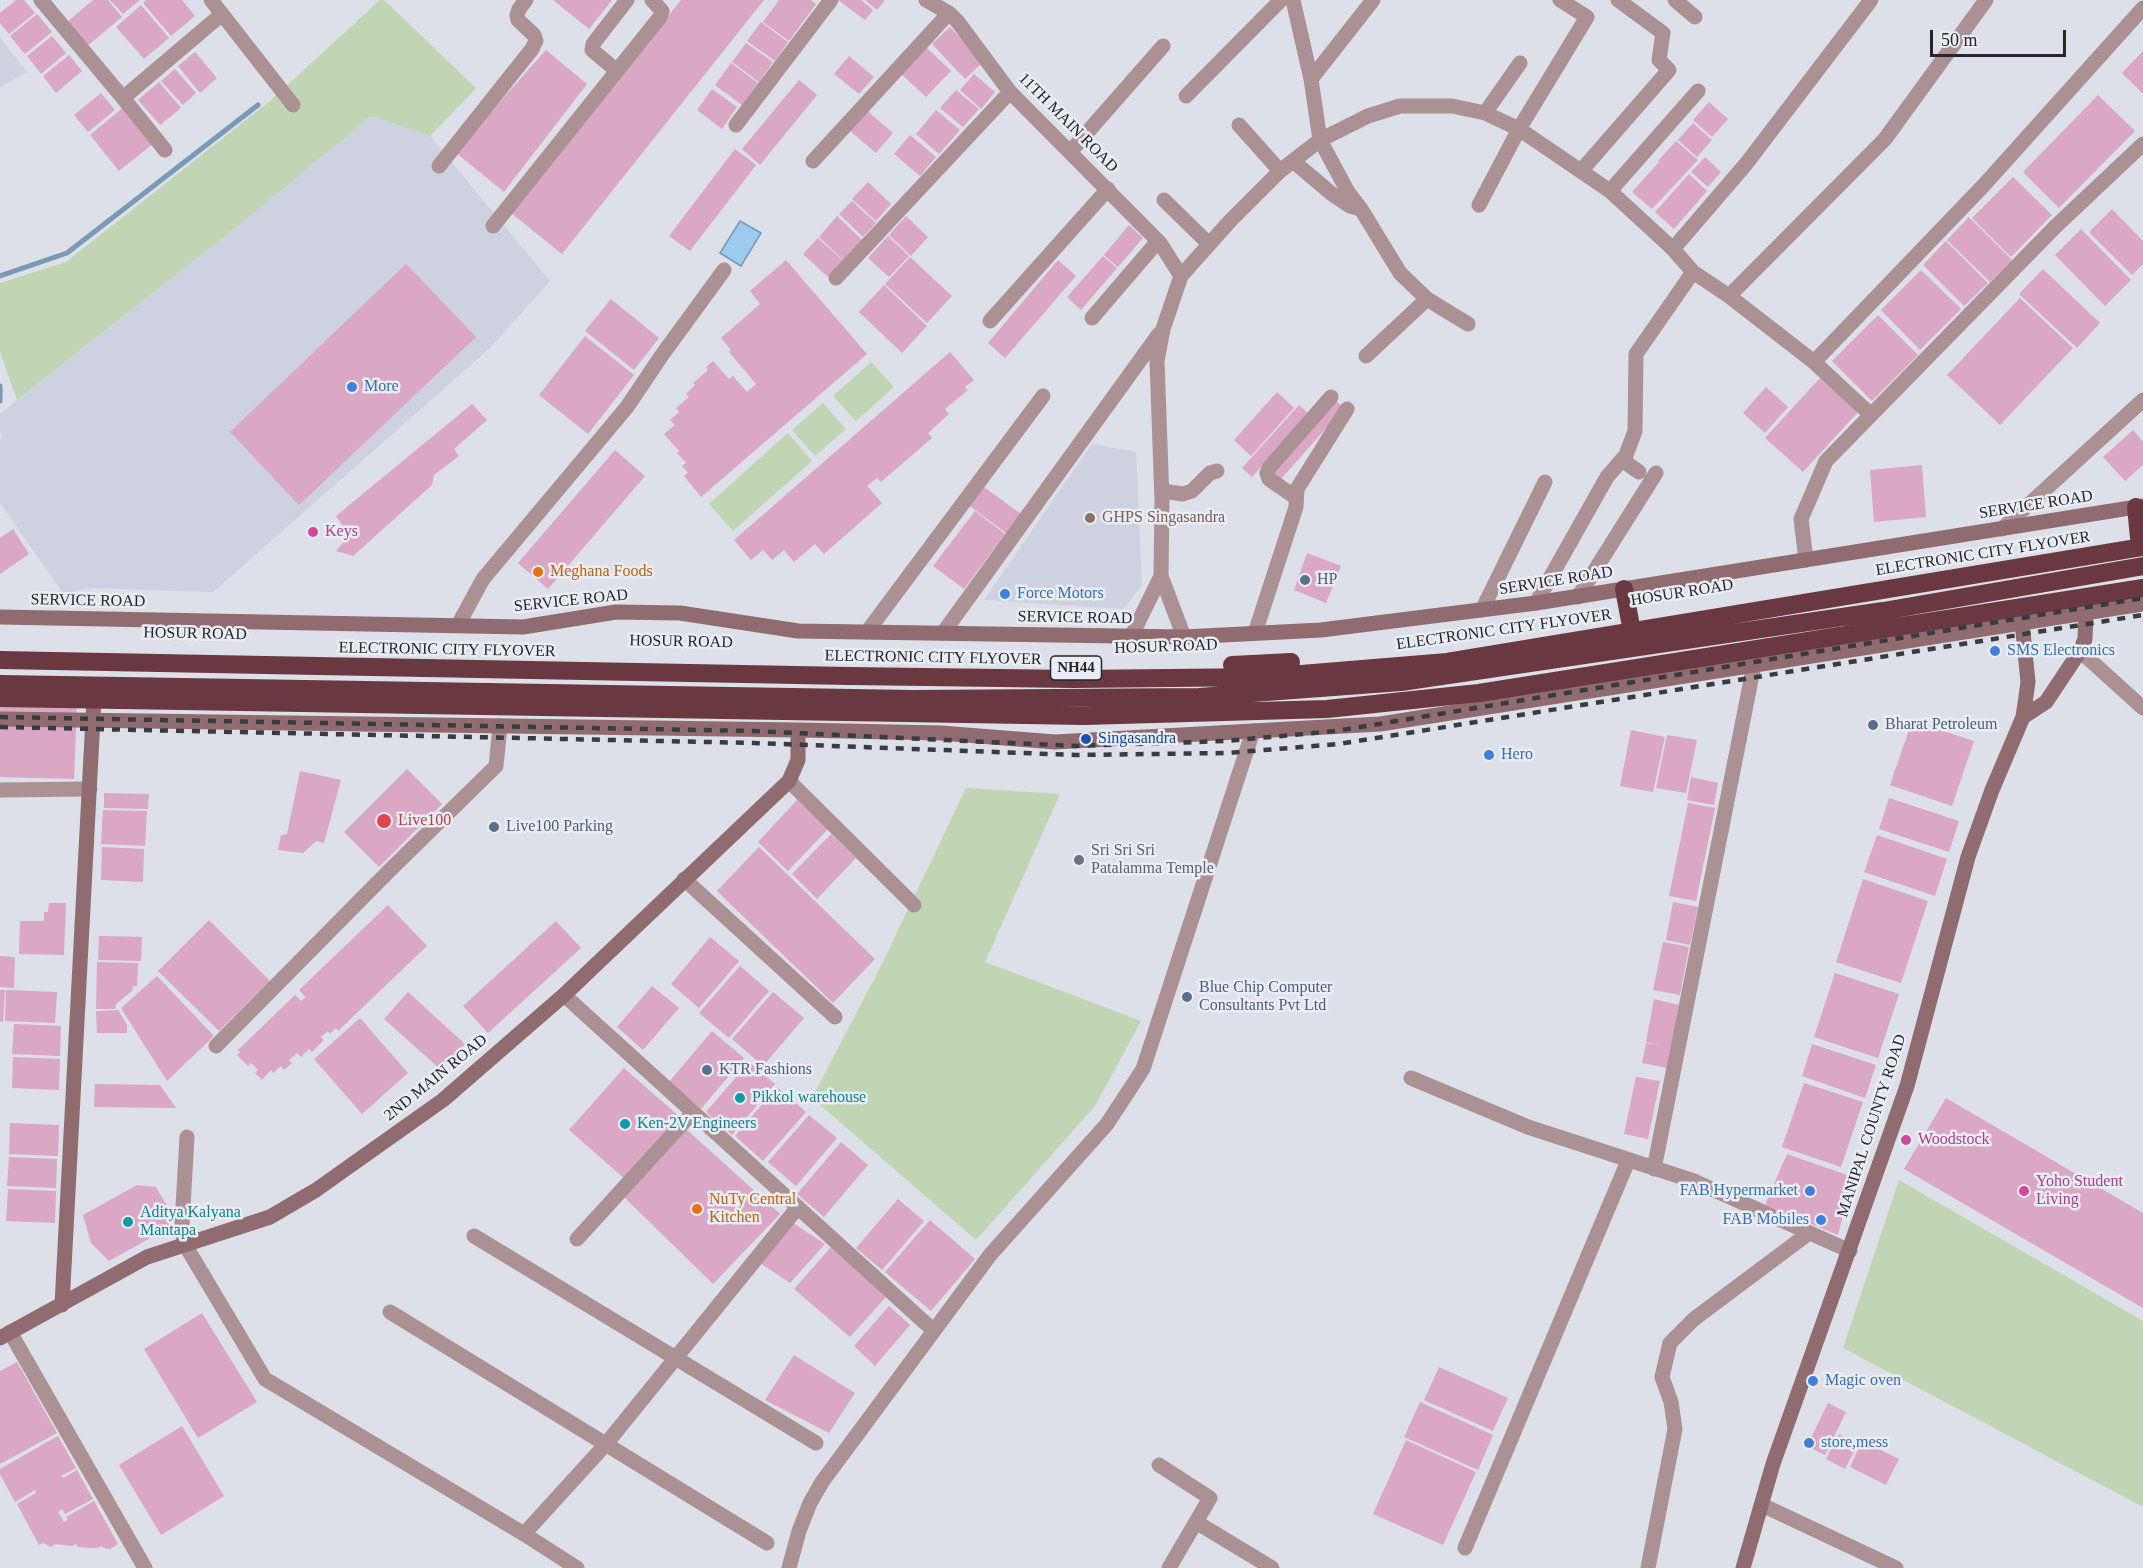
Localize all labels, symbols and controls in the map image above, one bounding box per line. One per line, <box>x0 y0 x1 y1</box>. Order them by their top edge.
scale bar <box>1933 18 2070 56</box>
text: 50 m <box>1941 30 1978 50</box>
street label: 11TH MAIN ROAD <box>1014 69 1122 177</box>
place label: More <box>364 377 399 397</box>
marker: More <box>345 380 359 394</box>
street label: SERVICE ROAD <box>1978 487 2094 523</box>
place label: GHPS Singasandra <box>1102 508 1225 528</box>
marker: GHPS Singasandra <box>1083 511 1097 525</box>
place label: Keys <box>325 522 358 542</box>
marker: Keys <box>306 525 320 539</box>
street label: ELECTRONIC CITY FLYOVER <box>1874 528 2092 580</box>
place label: Meghana Foods <box>550 562 653 582</box>
street label: SERVICE ROAD <box>1498 563 1614 599</box>
marker: Meghana Foods <box>531 565 545 579</box>
place label: HP <box>1317 570 1337 590</box>
marker: HP <box>1298 573 1312 587</box>
street label: HOSUR ROAD <box>1629 575 1735 611</box>
place label: Force Motors <box>1017 584 1104 604</box>
street label: SERVICE ROAD <box>513 585 629 617</box>
marker: Force Motors <box>998 587 1012 601</box>
street label: SERVICE ROAD <box>30 590 146 612</box>
street label: ELECTRONIC CITY FLYOVER <box>1395 605 1613 655</box>
street label: SERVICE ROAD <box>1017 607 1133 629</box>
street label: HOSUR ROAD <box>143 623 247 645</box>
street label: HOSUR ROAD <box>629 631 733 653</box>
street label: HOSUR ROAD <box>1114 636 1218 658</box>
street label: ELECTRONIC CITY FLYOVER <box>338 639 556 661</box>
place label: SMS Electronics <box>2007 641 2115 661</box>
marker: SMS Electronics <box>1988 644 2002 658</box>
street label: ELECTRONIC CITY FLYOVER <box>824 647 1042 669</box>
road number: NH44 <box>1050 656 1102 680</box>
place label: Bharat Petroleum <box>1885 715 1997 735</box>
marker: Bharat Petroleum <box>1866 718 1880 732</box>
place label: Singasandra <box>1098 729 1176 749</box>
marker: Singasandra <box>1079 732 1093 746</box>
place label: Hero <box>1501 745 1533 765</box>
marker: Hero <box>1482 748 1496 762</box>
place label: Live100 <box>398 811 451 831</box>
marker: Live100 <box>375 812 393 830</box>
place label: Live100 Parking <box>506 817 613 837</box>
marker: Live100 Parking <box>487 820 501 834</box>
place label: Sri Sri Sri Patalamma Temple <box>1091 841 1214 879</box>
marker: Sri Sri Sri Patalamma Temple <box>1072 853 1086 867</box>
place label: Blue Chip Computer Consultants Pvt Ltd <box>1199 978 1332 1016</box>
marker: Blue Chip Computer Consultants Pvt Ltd <box>1180 990 1194 1004</box>
street label: 2ND MAIN ROAD <box>381 1031 491 1125</box>
street label: MANIPAL COUNTY ROAD <box>1833 1032 1911 1220</box>
place label: KTR Fashions <box>719 1060 812 1080</box>
marker: KTR Fashions <box>700 1063 714 1077</box>
place label: Pikkol warehouse <box>752 1088 866 1108</box>
marker: Pikkol warehouse <box>733 1091 747 1105</box>
place label: Ken-2V Engineers <box>637 1114 757 1134</box>
marker: Ken-2V Engineers <box>618 1117 632 1131</box>
place label: Woodstock <box>1918 1130 1990 1150</box>
marker: Woodstock <box>1899 1133 1913 1147</box>
place label: Yoho Student Living <box>2036 1172 2123 1210</box>
place label: FAB Hypermarket <box>1680 1181 1798 1201</box>
marker: FAB Hypermarket <box>1803 1184 1817 1198</box>
marker: Yoho Student Living <box>2017 1184 2031 1198</box>
place label: NuTy Central Kitchen <box>709 1190 796 1228</box>
marker: NuTy Central Kitchen <box>690 1202 704 1216</box>
place label: Aditya Kalyana Mantapa <box>140 1203 241 1241</box>
place label: FAB Mobiles <box>1723 1210 1809 1230</box>
marker: FAB Mobiles <box>1814 1213 1828 1227</box>
marker: Aditya Kalyana Mantapa <box>121 1215 135 1229</box>
place label: Magic oven <box>1825 1371 1901 1391</box>
marker: Magic oven <box>1806 1374 1820 1388</box>
place label: store,mess <box>1821 1433 1888 1453</box>
marker: store,mess <box>1802 1436 1816 1450</box>

